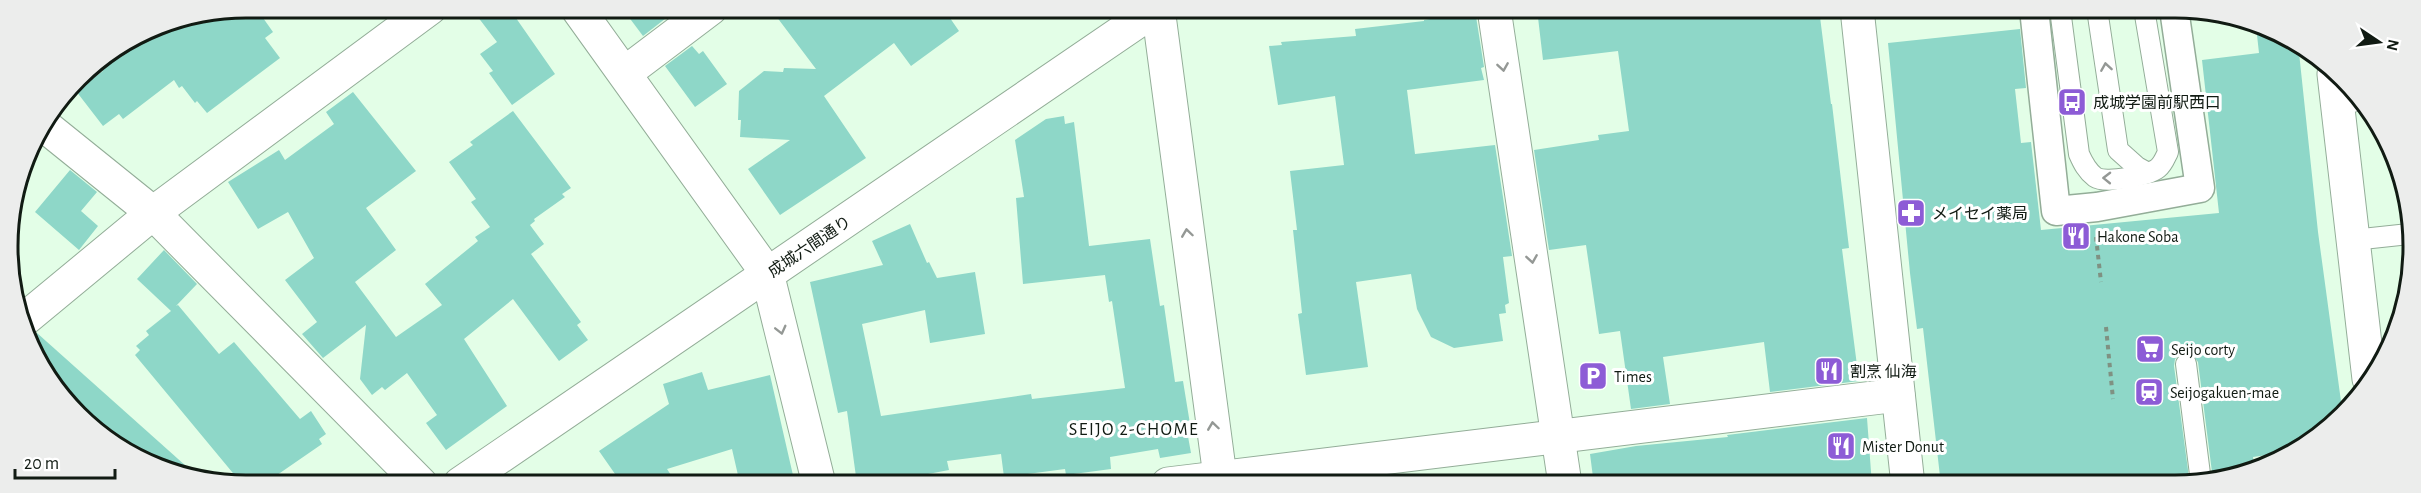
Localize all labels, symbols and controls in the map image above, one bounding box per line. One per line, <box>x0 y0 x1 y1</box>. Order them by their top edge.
north arrow <box>2349 12 2409 72</box>
text: N <box>2384 38 2402 52</box>
one-way arrow <box>1496 62 1508 71</box>
one-way arrow <box>2100 62 2112 72</box>
bus stop icon: 成城学園前駅西口 <box>2056 86 2088 118</box>
place label: 成城学園前駅西口 <box>2093 94 2221 111</box>
one-way arrow <box>2102 172 2111 184</box>
pharmacy icon: メイセイ薬局 <box>1895 197 1927 229</box>
place label: メイセイ薬局 <box>1932 206 2028 222</box>
street label: 成城六間通り <box>765 213 854 280</box>
restaurant icon: Hakone Soba <box>2060 220 2092 252</box>
one-way arrow <box>1182 228 1194 238</box>
place label: Hakone Soba <box>2097 229 2179 245</box>
one-way arrow <box>1525 255 1537 264</box>
one-way arrow <box>774 325 787 335</box>
supermarket icon: Seijo corty <box>2134 333 2166 365</box>
place label: Seijo corty <box>2171 342 2235 359</box>
restaurant icon: 割烹 仙海 <box>1813 355 1845 387</box>
parking icon: Times <box>1577 360 1609 392</box>
place label: 割烹 仙海 <box>1850 363 1917 380</box>
place label: Times <box>1614 369 1652 385</box>
station icon: Seijogakuen-mae <box>2133 376 2165 408</box>
place label: Seijogakuen-mae <box>2170 385 2279 402</box>
district label: SEIJO 2-CHOME <box>1069 421 1199 439</box>
one-way arrow <box>1207 422 1220 431</box>
restaurant icon: Mister Donut <box>1825 430 1857 462</box>
place label: Mister Donut <box>1862 439 1944 455</box>
scale bar <box>15 442 116 480</box>
text: 20 m <box>24 455 59 473</box>

